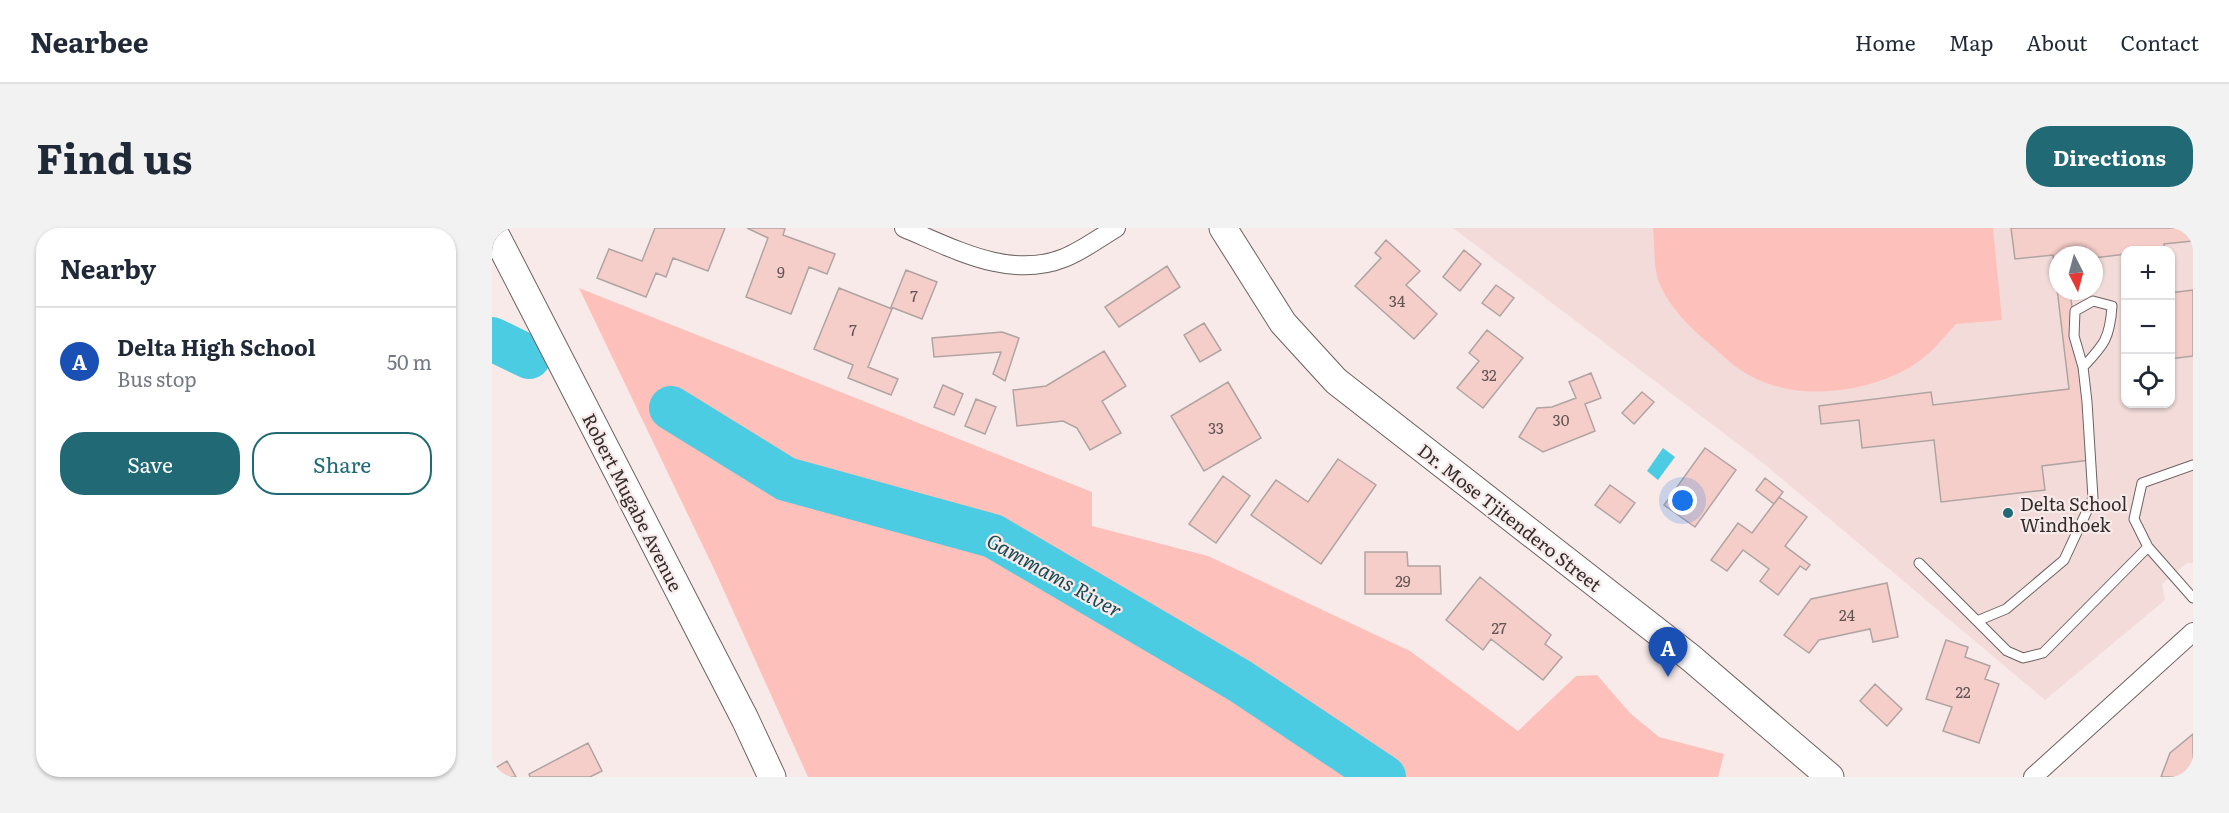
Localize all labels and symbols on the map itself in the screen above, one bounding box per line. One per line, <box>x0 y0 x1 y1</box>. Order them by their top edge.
north arrow <box>2049 246 2103 300</box>
house number: 9 <box>777 260 785 283</box>
house number: 7 <box>910 284 918 307</box>
house number: 34 <box>1389 289 1405 312</box>
house number: 7 <box>849 318 857 341</box>
house number: 32 <box>1481 363 1497 386</box>
street label: Robert Mugabe Avenue <box>576 408 690 596</box>
house number: 30 <box>1553 408 1570 431</box>
house number: 33 <box>1208 416 1224 439</box>
street label: Dr. Mose Tjitendero Street <box>1412 437 1608 598</box>
your location <box>1668 486 1697 515</box>
place label: Delta School Windhoek <box>2020 490 2127 538</box>
marker: Delta School Windhoek <box>2001 506 2015 520</box>
water label: Gammams River <box>982 524 1128 624</box>
house number: 29 <box>1395 569 1411 592</box>
house number: 24 <box>1839 603 1855 626</box>
house number: 27 <box>1491 616 1507 639</box>
pin: A <box>1648 628 1688 677</box>
house number: 22 <box>1955 680 1971 703</box>

